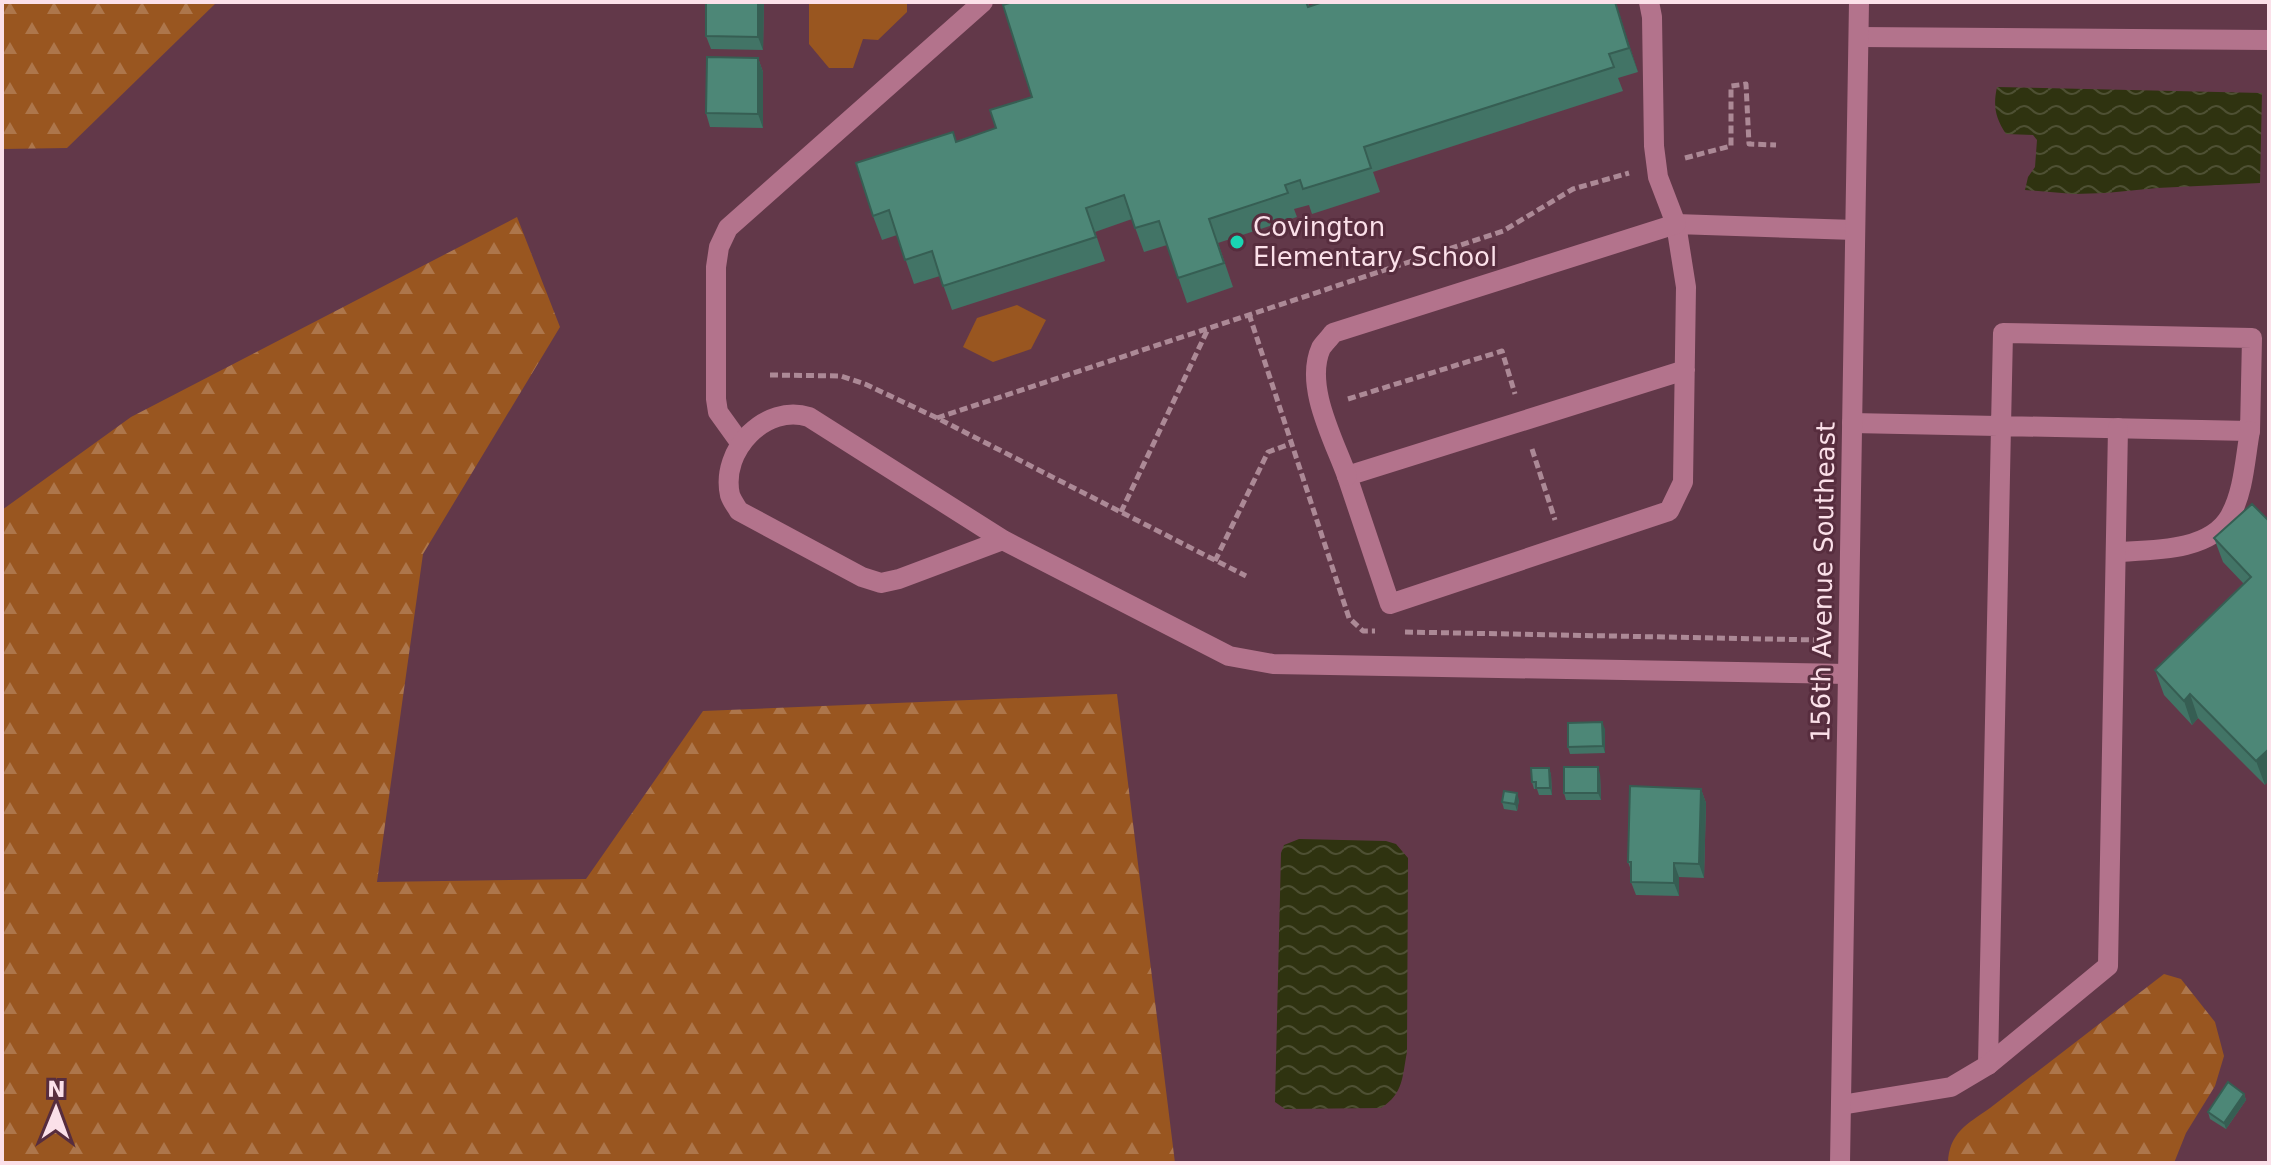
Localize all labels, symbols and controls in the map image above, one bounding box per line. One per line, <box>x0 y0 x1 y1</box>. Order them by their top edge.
place label: Covington Elementary School <box>1253 212 1497 272</box>
marker: Covington Elementary School <box>1228 233 1246 251</box>
street label: 156th Avenue Southeast <box>1805 421 1841 743</box>
north arrow <box>16 1069 96 1149</box>
text: N <box>47 1077 66 1102</box>

